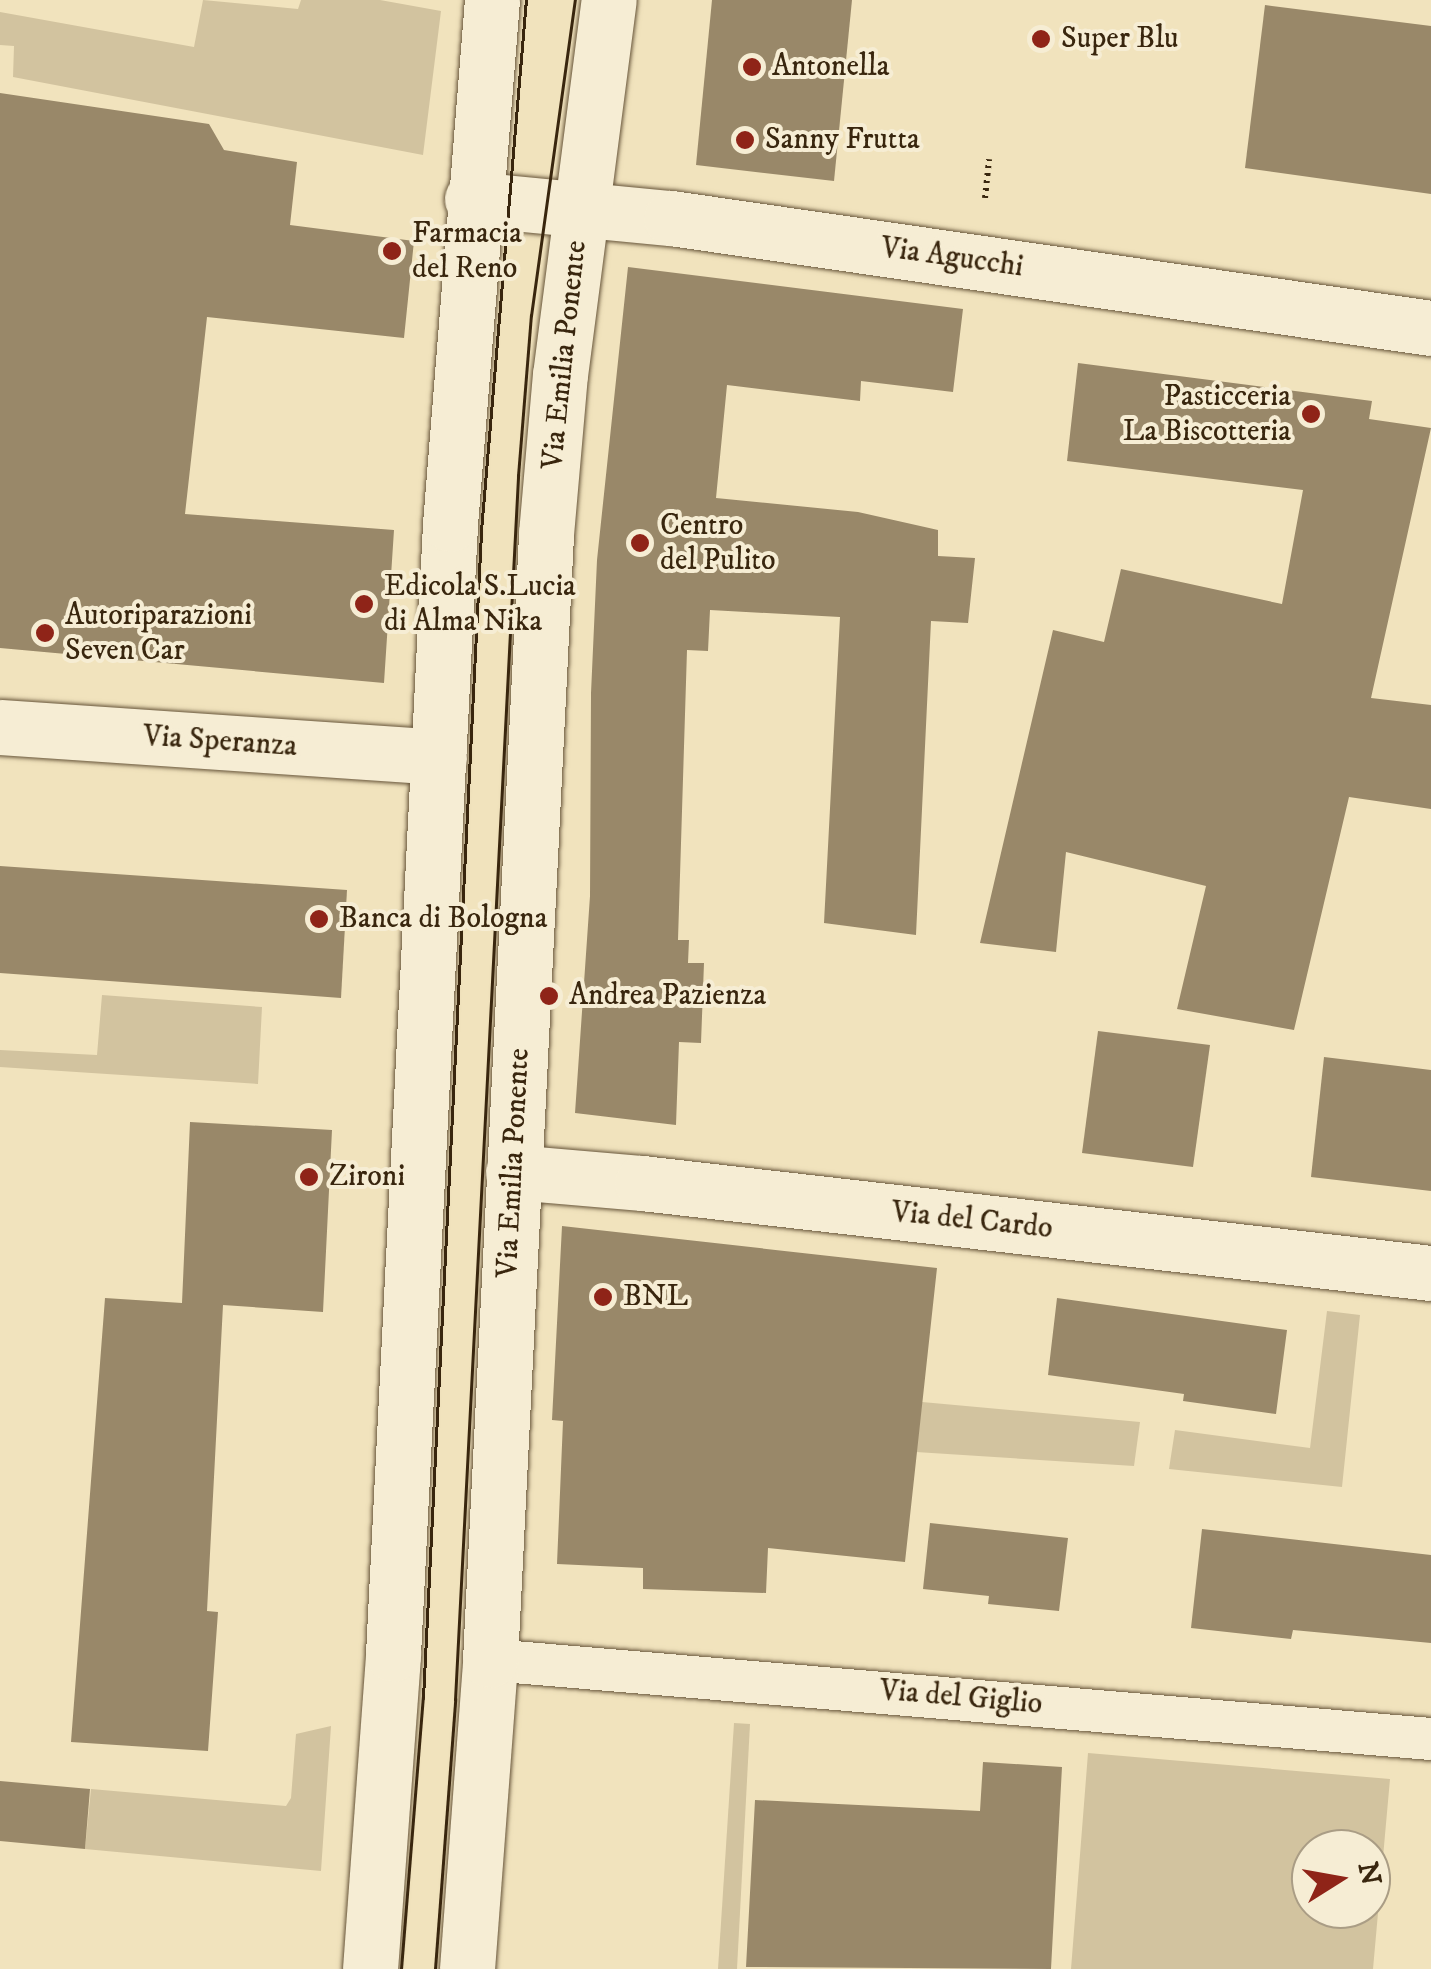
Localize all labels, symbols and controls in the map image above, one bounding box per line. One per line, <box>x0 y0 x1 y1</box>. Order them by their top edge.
place label: Super Blu <box>1061 21 1179 57</box>
marker: Super Blu <box>1030 28 1052 50</box>
place label: Antonella <box>772 49 890 85</box>
marker: Antonella <box>741 56 763 78</box>
place label: Sanny Frutta <box>765 122 920 158</box>
marker: Sanny Frutta <box>734 129 756 151</box>
place label: Farmacia del Reno <box>412 216 522 286</box>
street label: Via Agucchi <box>879 230 1025 286</box>
street label: Via Emilia Ponente <box>535 239 595 471</box>
marker: Farmacia del Reno <box>381 240 403 262</box>
place label: Pasticceria La Biscotteria <box>1123 379 1291 450</box>
marker: Pasticceria La Biscotteria <box>1300 403 1322 425</box>
place label: Centro del Pulito <box>660 508 776 578</box>
marker: Centro del Pulito <box>629 532 651 554</box>
place label: Edicola S.Lucia di Alma Nika <box>384 569 576 640</box>
marker: Edicola S.Lucia di Alma Nika <box>353 593 375 615</box>
place label: Autoriparazioni Seven Car <box>65 598 252 668</box>
marker: Autoriparazioni Seven Car <box>34 622 56 644</box>
street label: Via Speranza <box>142 719 298 765</box>
place label: Banca di Bologna <box>339 901 548 937</box>
marker: Banca di Bologna <box>308 908 330 930</box>
place label: Andrea Pazienza <box>569 978 766 1014</box>
marker: Andrea Pazienza <box>538 985 560 1007</box>
street label: Via Emilia Ponente <box>490 1047 538 1279</box>
place label: Zironi <box>329 1159 405 1195</box>
marker: Zironi <box>298 1166 320 1188</box>
street label: Via del Cardo <box>890 1195 1054 1247</box>
place label: BNL <box>623 1279 688 1315</box>
marker: BNL <box>592 1286 614 1308</box>
street label: Via del Giglio <box>878 1673 1044 1723</box>
north arrow <box>1291 1829 1391 1929</box>
text: N <box>1350 1859 1388 1888</box>

